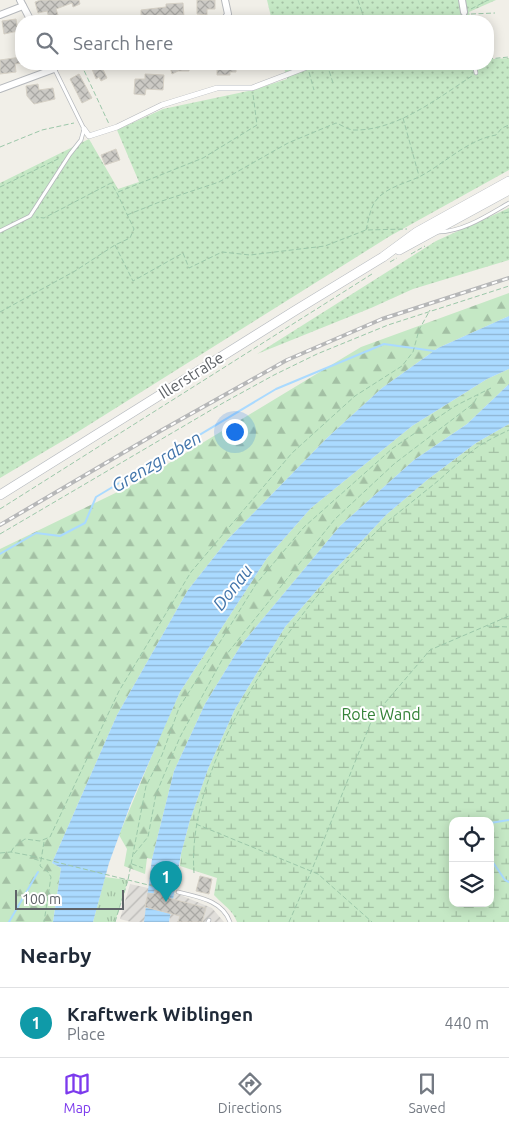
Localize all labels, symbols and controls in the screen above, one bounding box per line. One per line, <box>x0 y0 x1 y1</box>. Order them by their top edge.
search box <box>15 15 494 70</box>
icon: search <box>33 29 61 57</box>
text: Search here <box>73 32 173 54</box>
street label: Illerstraße <box>155 348 227 402</box>
your location <box>222 419 248 445</box>
water label: Grenzgraben <box>108 426 204 496</box>
water label: Donau <box>208 560 256 614</box>
park label: Rote Wand <box>341 705 421 723</box>
map controls <box>449 817 494 907</box>
button: locate <box>449 817 494 862</box>
pin: 1 <box>150 861 182 902</box>
button: layers <box>449 862 494 907</box>
scale bar <box>15 887 124 910</box>
text: 100 m <box>22 891 61 907</box>
text: Nearby <box>20 943 91 967</box>
text: Kraftwerk Wiblingen <box>67 1003 253 1025</box>
text: 1 <box>31 1014 41 1032</box>
text: 440 m <box>444 1014 489 1032</box>
text: Place <box>67 1025 105 1043</box>
tab: Map <box>63 1070 91 1116</box>
tab: Directions <box>218 1070 282 1116</box>
tab: Saved <box>408 1070 446 1116</box>

